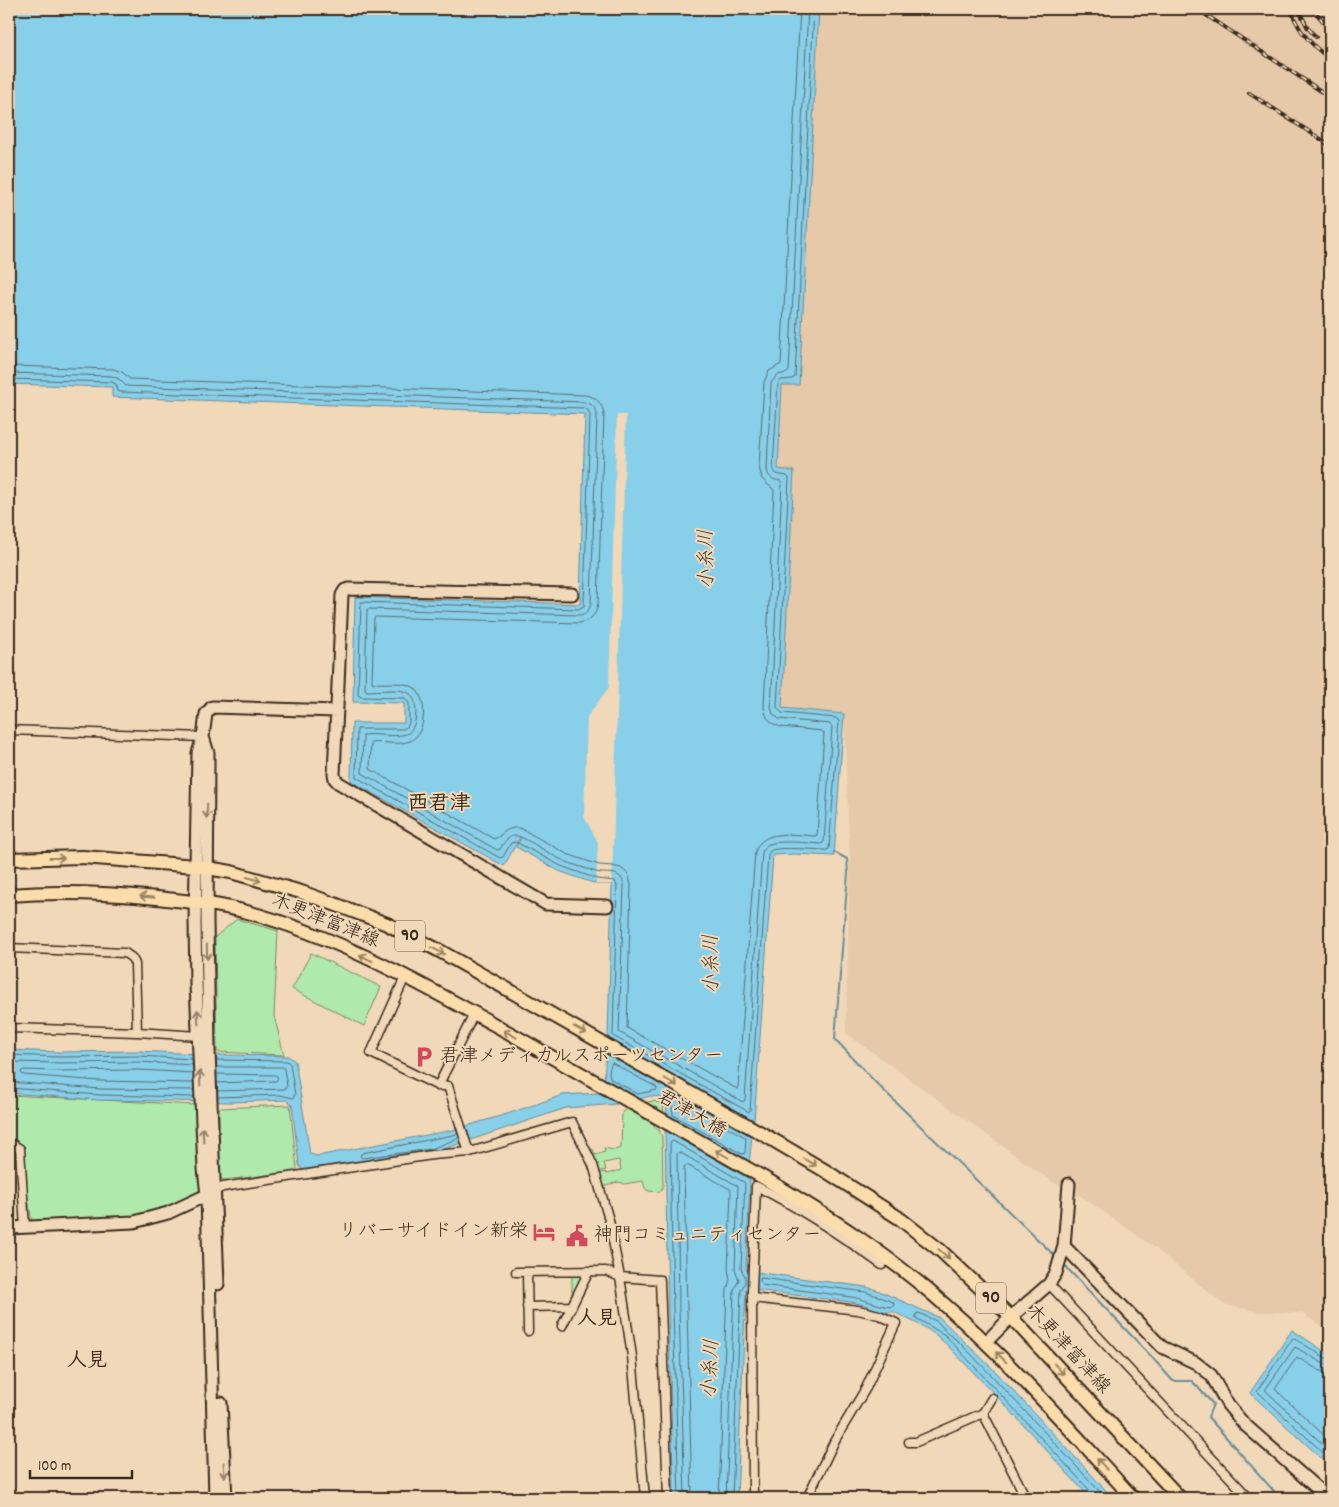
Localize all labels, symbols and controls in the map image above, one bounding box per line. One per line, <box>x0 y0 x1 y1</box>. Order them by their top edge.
water label: 小糸川 <box>693 529 723 589</box>
district label: 西君津 <box>408 790 471 820</box>
one-way arrow <box>202 802 212 818</box>
one-way arrow <box>49 853 65 863</box>
one-way arrow <box>246 874 262 884</box>
street label: 木更津富津線 <box>267 888 383 956</box>
one-way arrow <box>139 892 155 902</box>
road number: 90 <box>395 920 425 951</box>
water label: 小糸川 <box>698 934 728 994</box>
one-way arrow <box>202 944 212 960</box>
one-way arrow <box>430 946 445 956</box>
one-way arrow <box>359 953 374 962</box>
one-way arrow <box>193 1009 202 1025</box>
one-way arrow <box>572 1025 587 1035</box>
one-way arrow <box>504 1028 518 1038</box>
parking icon: 君津メディカルスポーツセンター <box>411 1044 437 1070</box>
place label: 君津メディカルスポーツセンター <box>440 1044 723 1071</box>
one-way arrow <box>196 1071 205 1087</box>
one-way arrow <box>663 1077 678 1087</box>
street label: 君津大橋 <box>651 1084 731 1146</box>
one-way arrow <box>198 1127 207 1143</box>
one-way arrow <box>715 1149 730 1159</box>
one-way arrow <box>802 1157 817 1167</box>
place label: リバーサイドイン新栄 <box>338 1219 528 1246</box>
hotel icon: リバーサイドイン新栄 <box>531 1219 557 1245</box>
public building icon: 神門コミュニティセンター <box>564 1223 590 1249</box>
place label: 神門コミュニティセンター <box>594 1223 821 1250</box>
one-way arrow <box>937 1248 950 1260</box>
road number: 90 <box>976 1282 1006 1314</box>
street label: 木更津富津線 <box>1018 1299 1116 1401</box>
district label: 人見 <box>577 1306 617 1334</box>
water label: 小糸川 <box>696 1338 728 1400</box>
district label: 人見 <box>67 1348 107 1376</box>
one-way arrow <box>995 1351 1007 1363</box>
one-way arrow <box>1053 1362 1065 1375</box>
scale bar <box>30 1447 132 1479</box>
text: 100 m <box>38 1456 71 1478</box>
one-way arrow <box>1096 1458 1108 1471</box>
one-way arrow <box>220 1462 229 1478</box>

